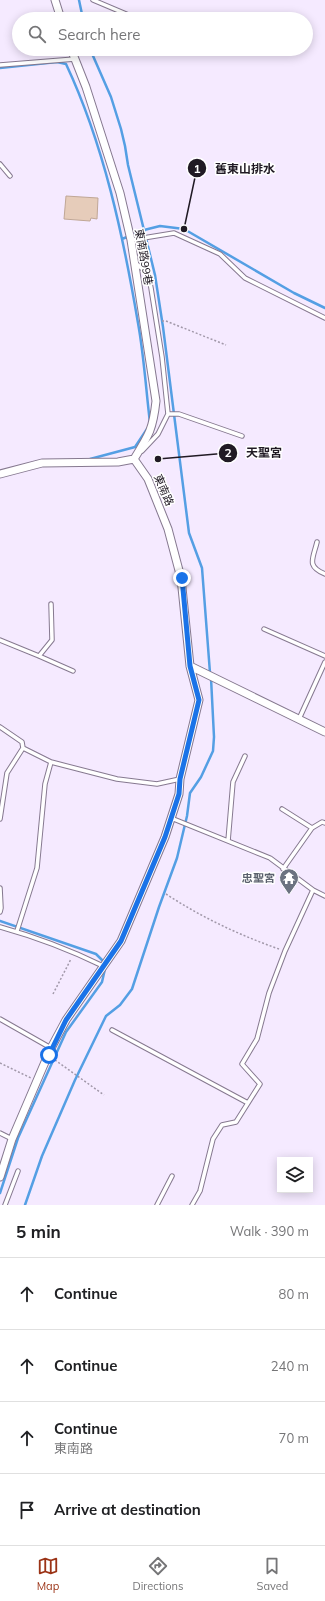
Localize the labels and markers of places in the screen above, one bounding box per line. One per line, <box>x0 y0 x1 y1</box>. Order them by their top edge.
callout: 舊東山排水 <box>187 156 283 180</box>
callout: 天聖宮 <box>218 441 290 465</box>
temple icon: 忠聖宮 <box>278 867 300 895</box>
place label: 忠聖宮 <box>242 871 275 885</box>

